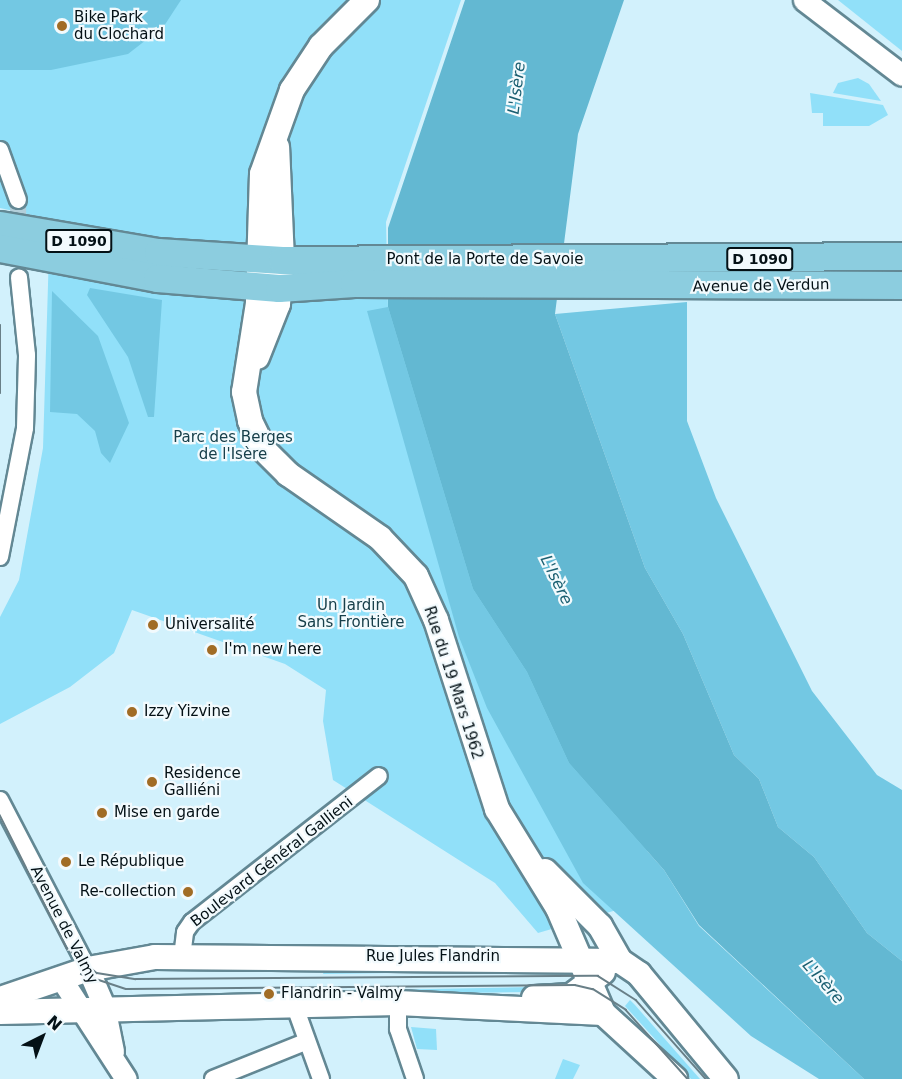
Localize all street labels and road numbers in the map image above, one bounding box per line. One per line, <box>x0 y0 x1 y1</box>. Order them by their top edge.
road number: D 1090 <box>44 230 113 252</box>
road number: D 1090 <box>726 248 795 270</box>
street label: Pont de la Porte de Savoie <box>387 251 583 269</box>
street label: Avenue de Verdun <box>692 276 830 296</box>
street label: Rue du 19 Mars 1962 <box>420 604 486 762</box>
street label: Boulevard Général Gallieni <box>187 793 357 931</box>
street label: Avenue de Valmy <box>26 863 102 987</box>
street label: Rue Jules Flandrin <box>366 948 500 966</box>

